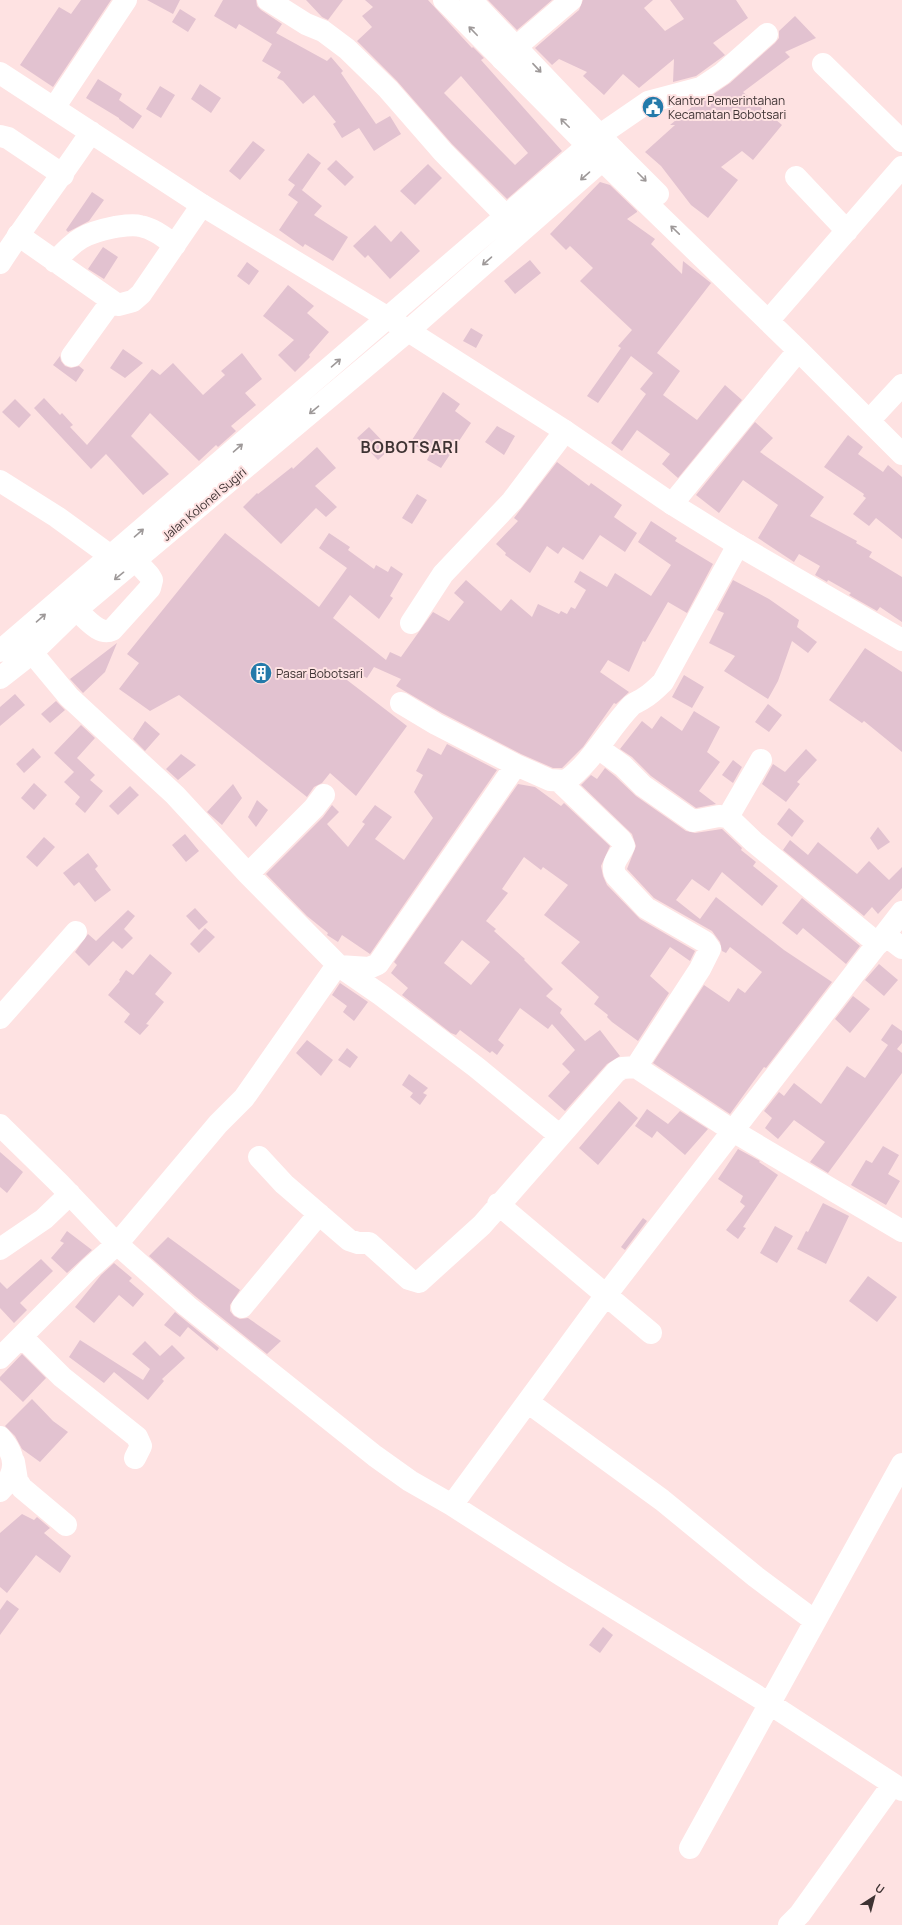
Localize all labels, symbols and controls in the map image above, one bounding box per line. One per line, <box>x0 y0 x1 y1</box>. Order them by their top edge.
one-way arrow <box>469 26 478 36</box>
one-way arrow <box>532 63 542 73</box>
place label: Kantor Pemerintahan Kecamatan Bobotsari <box>668 92 786 123</box>
public building icon: Kantor Pemerintahan Kecamatan Bobotsari <box>640 94 666 120</box>
one-way arrow <box>560 118 570 128</box>
one-way arrow <box>580 171 590 180</box>
one-way arrow <box>637 172 647 182</box>
one-way arrow <box>670 226 680 235</box>
one-way arrow <box>482 257 493 266</box>
one-way arrow <box>331 358 341 367</box>
one-way arrow <box>309 406 320 415</box>
district label: BOBOTSARI <box>361 436 459 458</box>
one-way arrow <box>232 443 243 452</box>
street label: Jalan Kolonel Sugiri <box>158 464 250 544</box>
one-way arrow <box>134 528 145 537</box>
one-way arrow <box>113 571 124 580</box>
one-way arrow <box>35 613 46 622</box>
building icon: Pasar Bobotsari <box>248 660 274 686</box>
place label: Pasar Bobotsari <box>276 665 363 682</box>
north arrow <box>854 1877 894 1917</box>
text: U <box>873 1880 888 1897</box>

